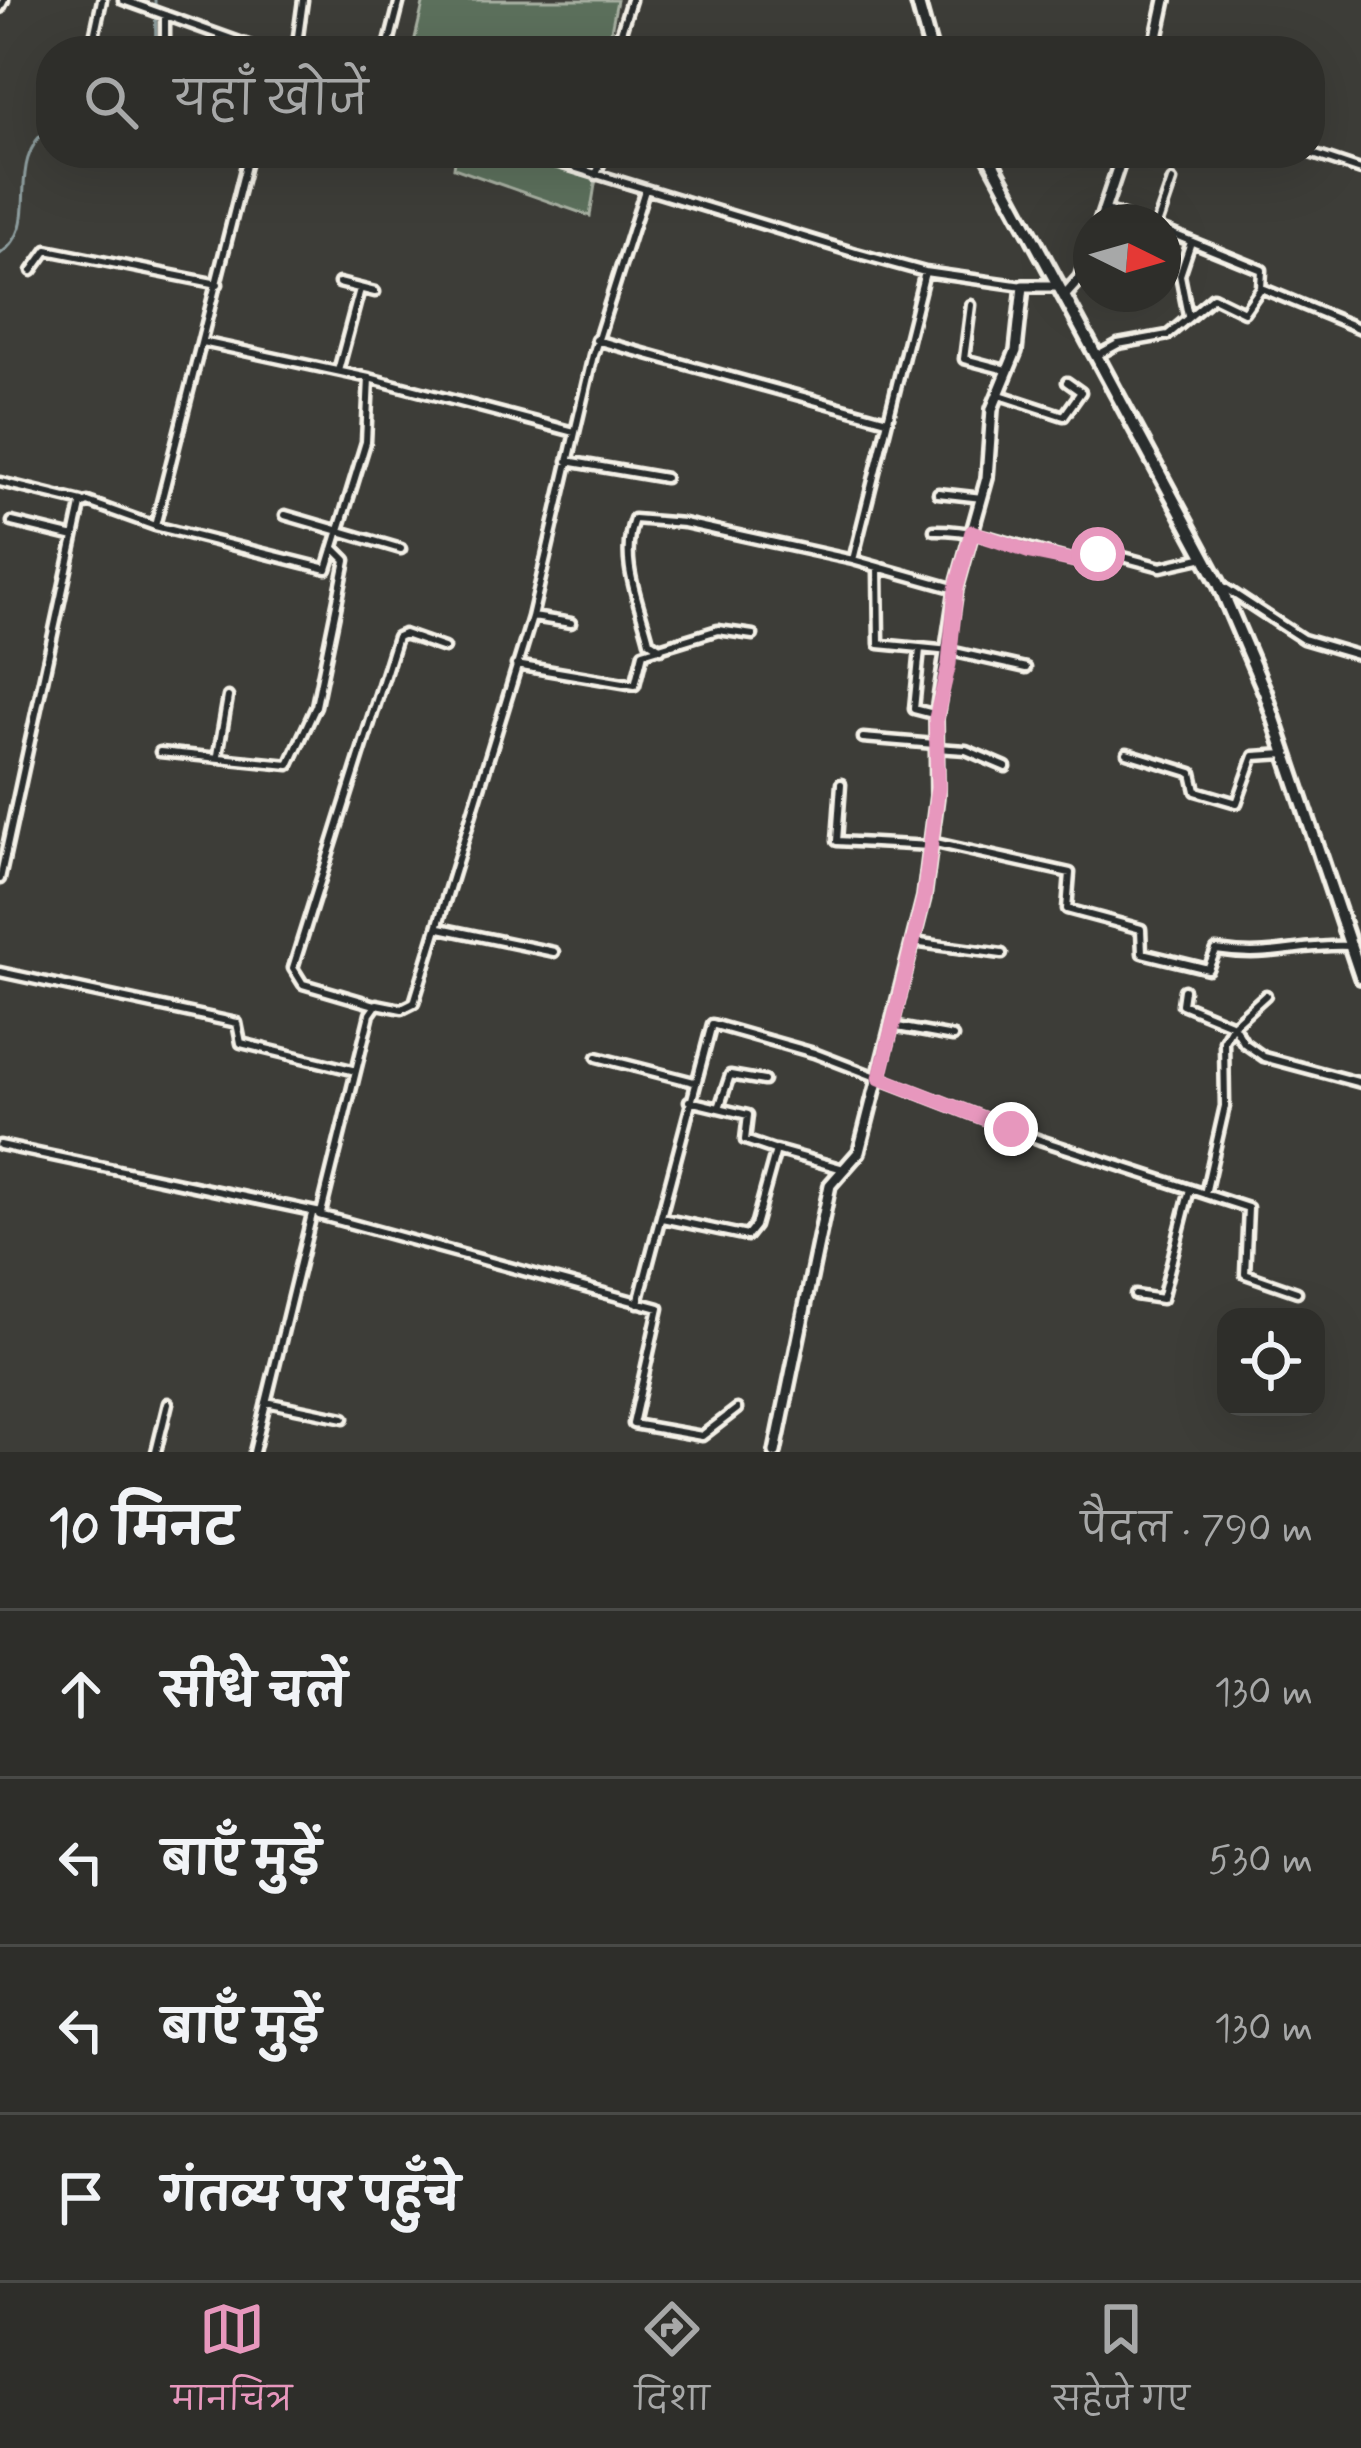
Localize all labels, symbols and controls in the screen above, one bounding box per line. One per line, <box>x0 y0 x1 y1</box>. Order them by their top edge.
search box <box>36 36 1325 168</box>
icon: search <box>78 69 144 135</box>
text: यहाँ खोजें <box>174 72 368 131</box>
north arrow <box>1073 204 1181 312</box>
route start <box>1071 527 1125 581</box>
route end <box>984 1102 1038 1156</box>
map controls <box>1217 1308 1325 1416</box>
button: locate <box>1217 1308 1325 1416</box>
text: 10 मिनट <box>48 1497 238 1563</box>
text: पैदल · 790 m <box>1081 1505 1313 1556</box>
icon: ahead <box>48 1661 114 1727</box>
text: सीधे चलें <box>162 1664 347 1723</box>
text: 130 m <box>1214 1668 1313 1719</box>
icon: left <box>48 1829 114 1895</box>
text: बाएँ मुड़ें <box>162 1832 321 1891</box>
text: 530 m <box>1208 1836 1313 1887</box>
icon: left <box>48 1997 114 2063</box>
text: बाएँ मुड़ें <box>162 2000 321 2059</box>
text: 130 m <box>1214 2004 1313 2055</box>
icon: arrive <box>48 2165 114 2231</box>
text: गंतव्य पर पहुँचे <box>162 2168 460 2227</box>
tab: मानचित्र <box>171 2296 292 2435</box>
tab: दिशा <box>635 2296 710 2435</box>
tab: सहेजे गए <box>1052 2296 1190 2435</box>

